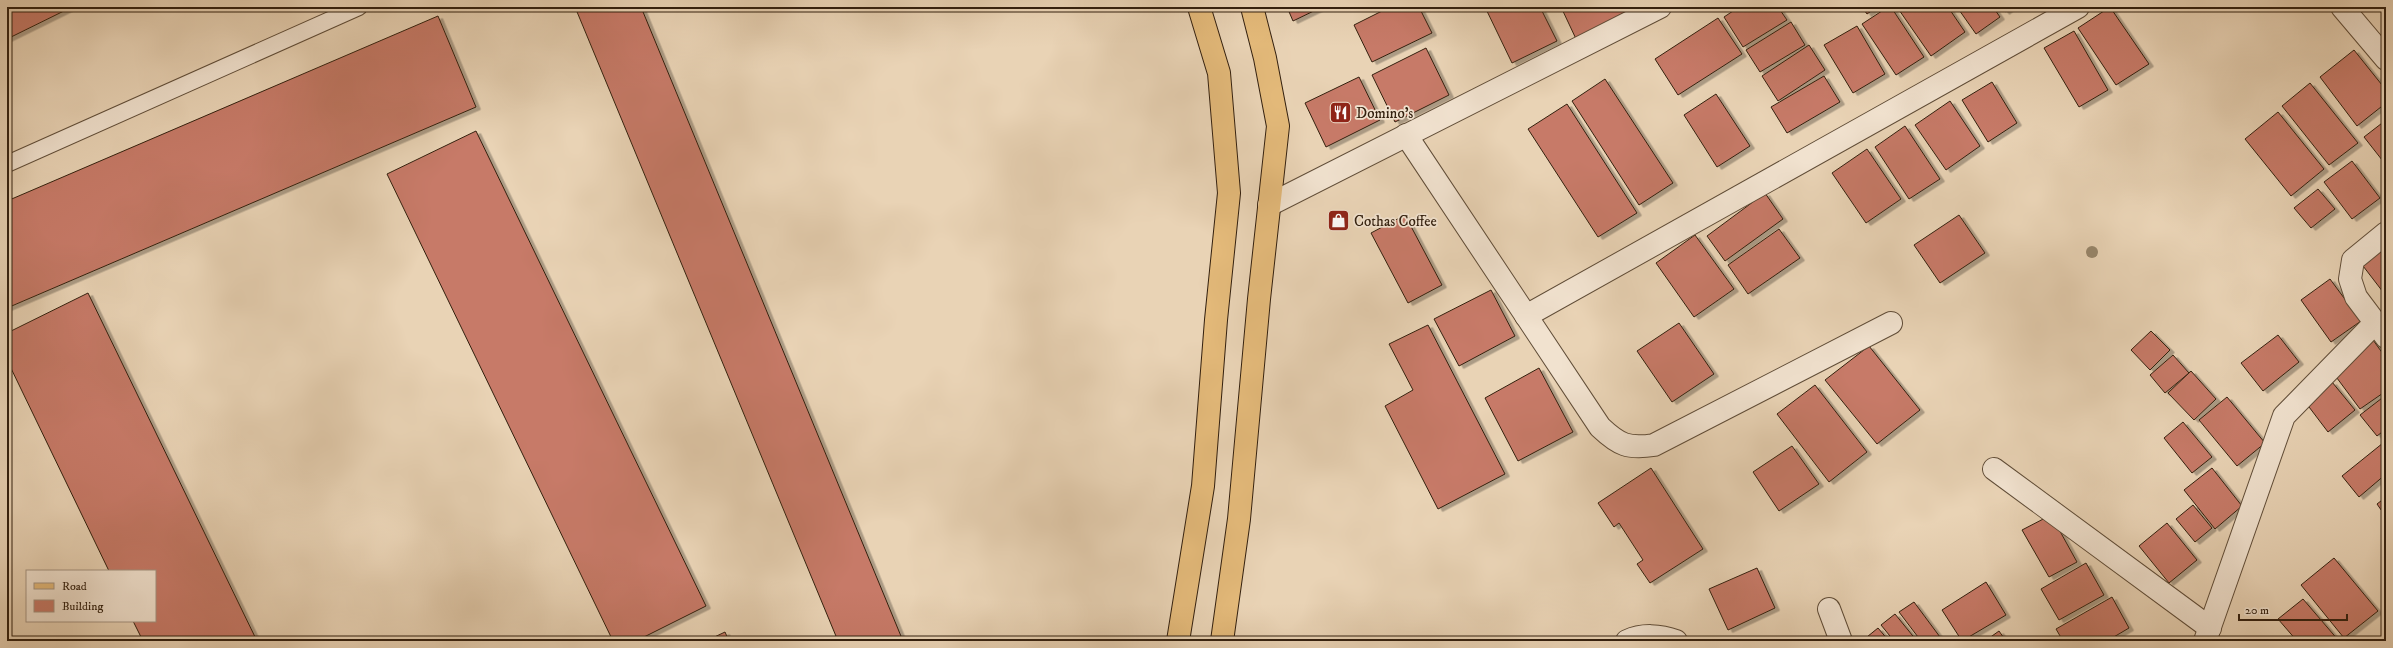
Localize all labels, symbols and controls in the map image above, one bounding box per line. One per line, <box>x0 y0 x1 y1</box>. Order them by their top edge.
restaurant icon: Domino's <box>1328 100 1354 126</box>
place label: Domino's <box>1356 104 1413 123</box>
shop icon: Cothas Coffee <box>1326 208 1352 234</box>
place label: Cothas Coffee <box>1354 212 1437 231</box>
legend <box>26 570 156 622</box>
text: Road <box>62 579 87 594</box>
scale bar <box>2239 596 2347 622</box>
text: Building <box>62 599 103 614</box>
text: 20 m <box>2245 603 2269 618</box>

